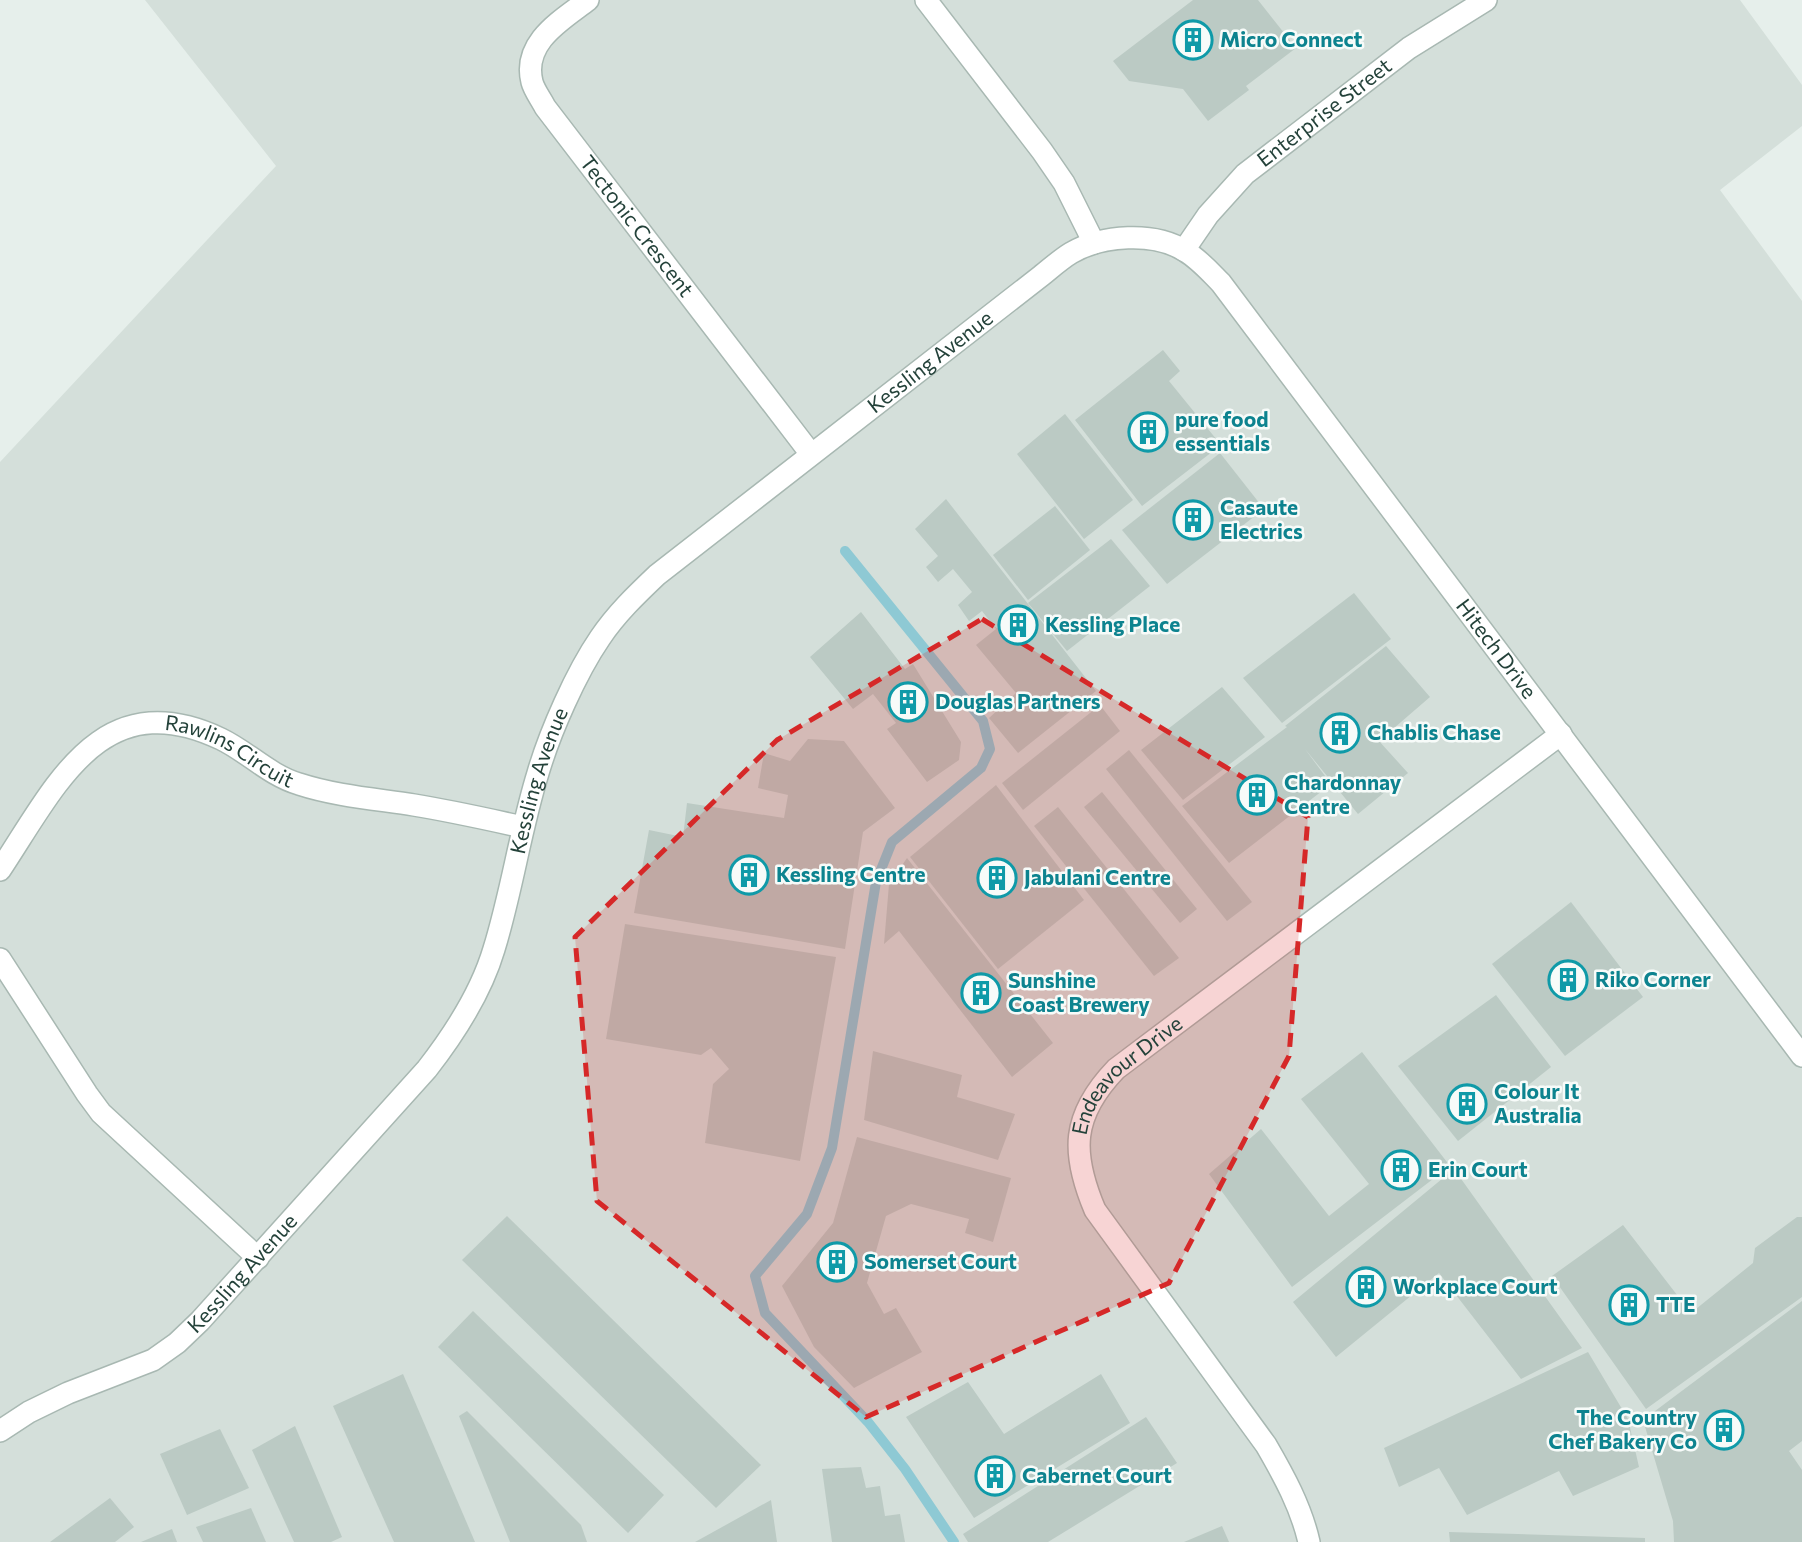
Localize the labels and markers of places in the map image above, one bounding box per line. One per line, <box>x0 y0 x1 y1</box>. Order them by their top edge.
building icon: Micro Connect <box>1172 19 1214 61</box>
place label: Micro Connect <box>1220 26 1363 51</box>
place label: pure food essentials <box>1175 406 1270 455</box>
building icon: pure food essentials <box>1127 411 1169 453</box>
place label: Casaute Electrics <box>1220 494 1303 543</box>
building icon: Casaute Electrics <box>1172 499 1214 541</box>
building icon: Kessling Place <box>997 604 1039 646</box>
place label: Kessling Place <box>1045 611 1180 636</box>
building icon: Douglas Partners <box>887 681 929 723</box>
place label: Douglas Partners <box>935 688 1101 713</box>
building icon: Chablis Chase <box>1319 712 1361 754</box>
place label: Chablis Chase <box>1367 719 1501 744</box>
place label: Chardonnay Centre <box>1284 769 1402 818</box>
building icon: Chardonnay Centre <box>1236 774 1278 816</box>
building icon: Kessling Centre <box>728 854 770 896</box>
building icon: Jabulani Centre <box>976 857 1018 899</box>
place label: Kessling Centre <box>776 861 925 886</box>
place label: Jabulani Centre <box>1024 864 1171 889</box>
building icon: Riko Corner <box>1547 959 1589 1001</box>
place label: Riko Corner <box>1595 966 1711 991</box>
place label: Sunshine Coast Brewery <box>1008 967 1150 1016</box>
building icon: Sunshine Coast Brewery <box>960 972 1002 1014</box>
place label: Colour It Australia <box>1494 1078 1582 1127</box>
building icon: Colour It Australia <box>1446 1083 1488 1125</box>
building icon: Erin Court <box>1380 1149 1422 1191</box>
place label: Erin Court <box>1428 1156 1528 1181</box>
building icon: Somerset Court <box>816 1241 858 1283</box>
place label: Somerset Court <box>864 1248 1017 1273</box>
building icon: Workplace Court <box>1345 1266 1387 1308</box>
place label: Workplace Court <box>1393 1273 1558 1298</box>
building icon: TTE <box>1608 1284 1650 1326</box>
place label: TTE <box>1656 1291 1696 1316</box>
place label: The Country Chef Bakery Co <box>1548 1404 1697 1453</box>
building icon: The Country Chef Bakery Co <box>1703 1409 1745 1451</box>
building icon: Cabernet Court <box>974 1455 1016 1497</box>
place label: Cabernet Court <box>1022 1462 1172 1487</box>

